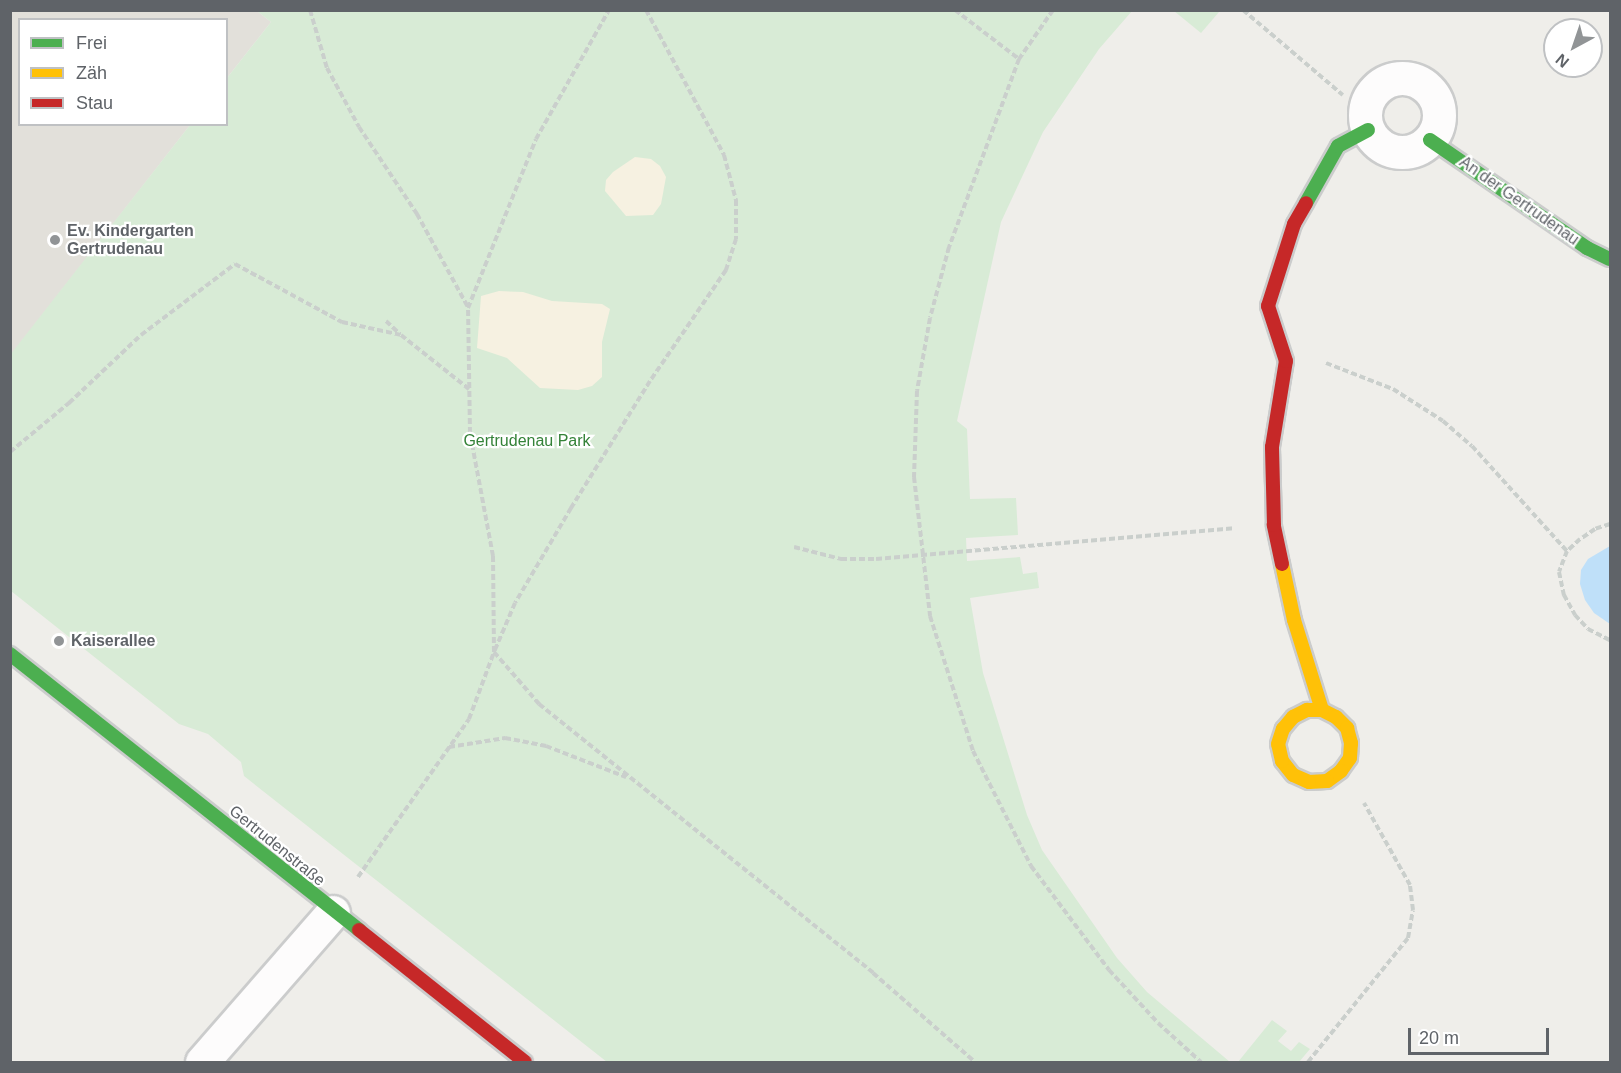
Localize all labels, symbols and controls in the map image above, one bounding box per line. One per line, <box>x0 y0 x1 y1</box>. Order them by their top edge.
legend <box>18 18 228 126</box>
north arrow <box>1543 18 1603 78</box>
text: Frei <box>76 33 107 53</box>
text: N <box>1553 50 1572 71</box>
text: Zäh <box>76 63 107 83</box>
text: Stau <box>76 93 113 113</box>
street label: An der Gertrudenau <box>1456 153 1582 249</box>
place label: Ev. Kindergarten Gertrudenau <box>67 221 194 259</box>
marker: Ev. Kindergarten Gertrudenau <box>48 233 62 247</box>
park label: Gertrudenau Park <box>463 431 591 451</box>
place label: Kaiserallee <box>71 631 156 651</box>
marker: Kaiserallee <box>52 634 66 648</box>
street label: Gertrudenstraße <box>225 802 329 890</box>
scale bar <box>1411 1016 1552 1054</box>
text: 20 m <box>1419 1028 1459 1048</box>

